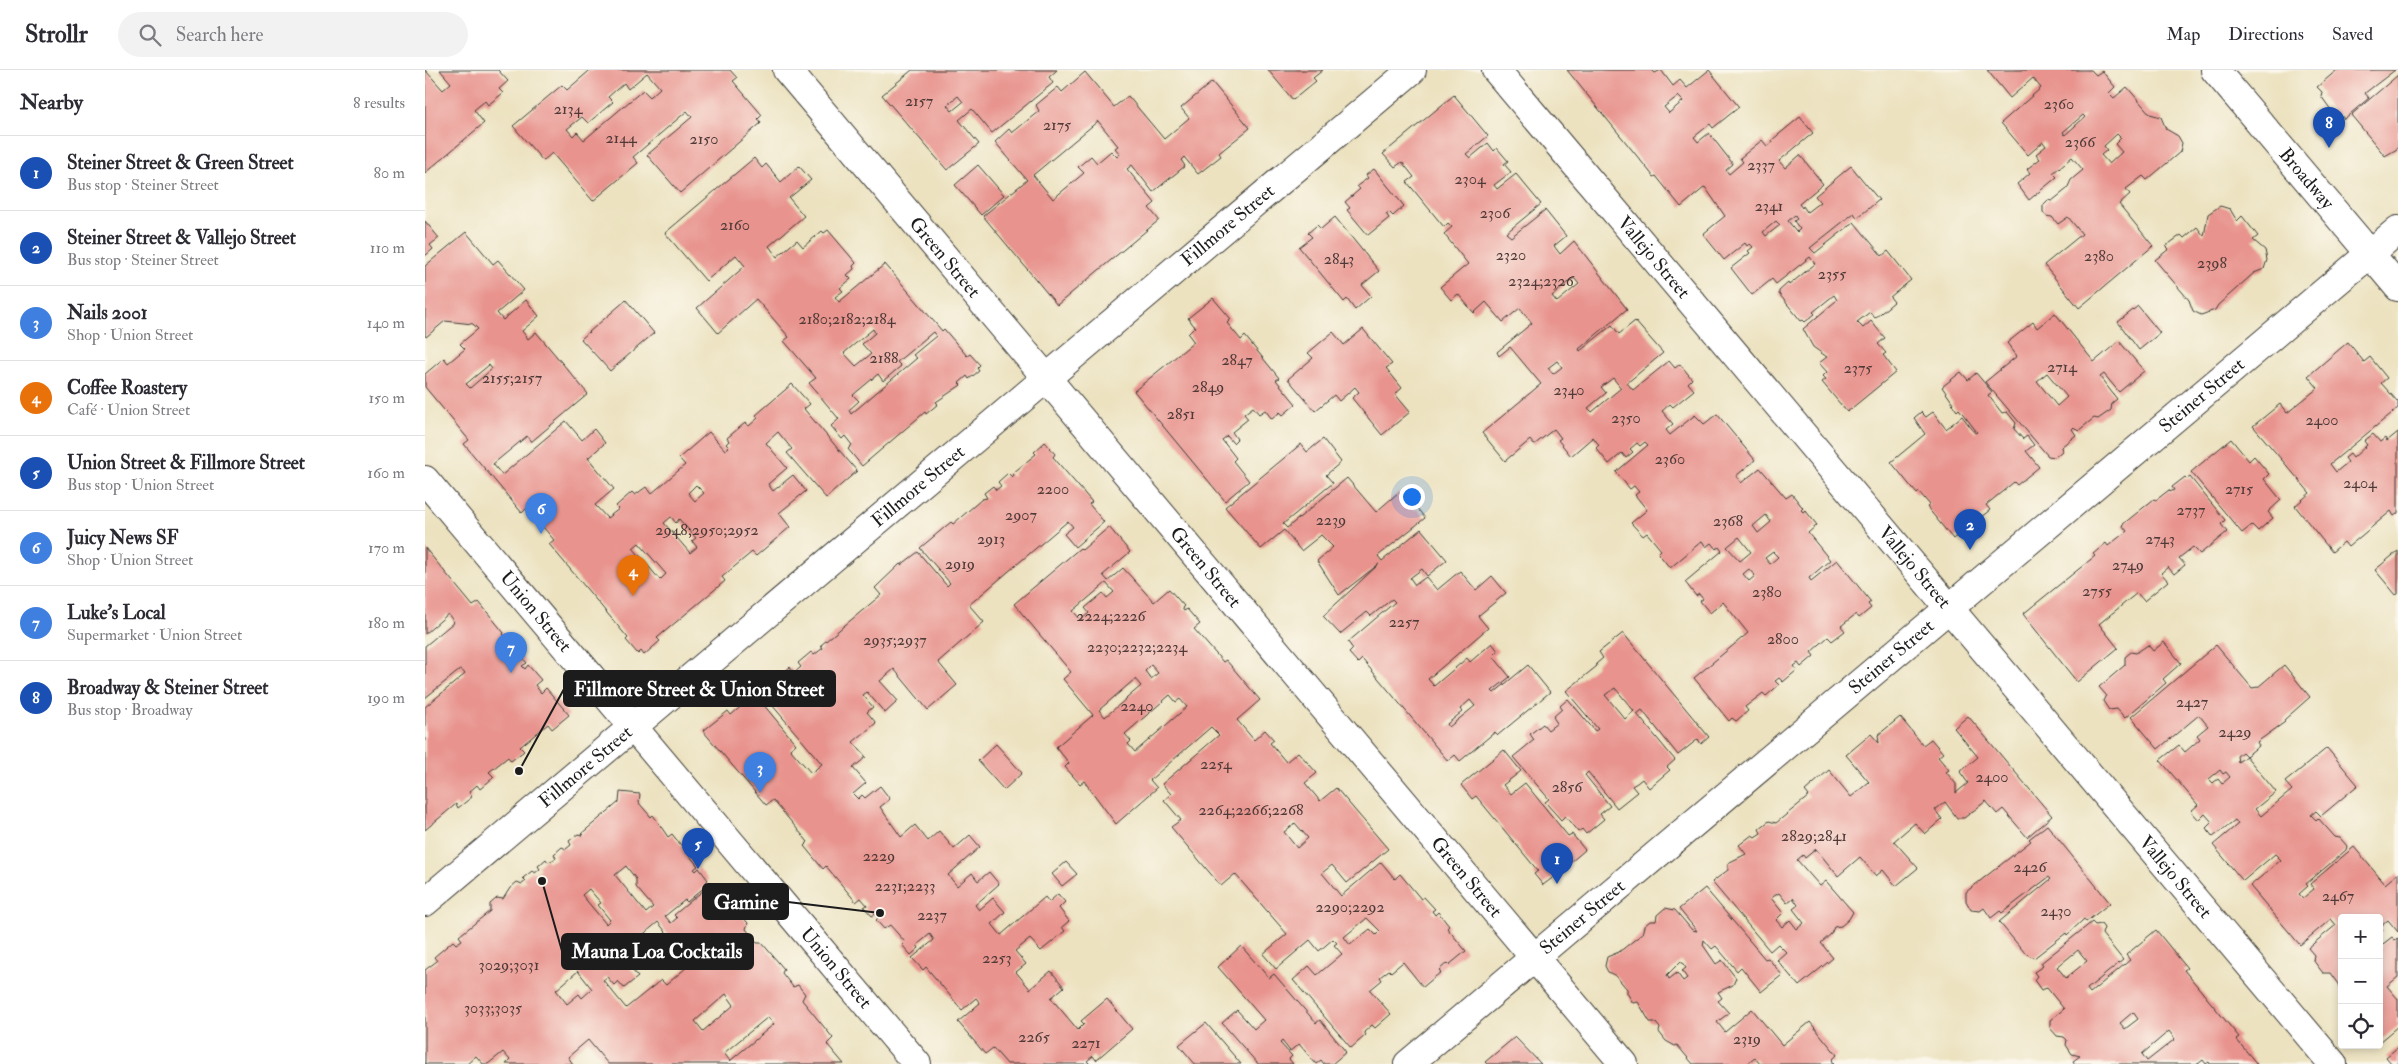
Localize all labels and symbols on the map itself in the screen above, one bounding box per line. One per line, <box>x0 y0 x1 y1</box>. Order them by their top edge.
house number: 2157 <box>905 91 934 111</box>
house number: 2360 <box>2044 94 2074 114</box>
house number: 2134 <box>554 99 584 119</box>
pin: 8 <box>2313 107 2345 148</box>
house number: 2175 <box>1043 115 1071 135</box>
house number: 2144 <box>605 128 638 148</box>
house number: 2150 <box>690 129 718 149</box>
house number: 2366 <box>2065 132 2096 152</box>
street label: Broadway <box>2274 143 2340 215</box>
house number: 2337 <box>1747 155 1776 175</box>
house number: 2304 <box>1454 169 1487 189</box>
street label: Fillmore Street <box>1176 179 1280 272</box>
house number: 2341 <box>1755 196 1783 216</box>
house number: 2306 <box>1480 203 1511 223</box>
street label: Vallejo Street <box>1612 211 1695 304</box>
street label: Green Street <box>904 212 986 303</box>
house number: 2160 <box>720 215 750 235</box>
house number: 2320 <box>1496 245 1526 265</box>
house number: 2380 <box>2084 246 2114 266</box>
house number: 2843 <box>1324 249 1354 269</box>
house number: 2398 <box>2197 253 2227 273</box>
house number: 2355 <box>1818 264 1846 284</box>
house number: 2324;2326 <box>1508 271 1575 291</box>
house number: 2180;2182;2184 <box>799 309 897 329</box>
house number: 2188 <box>870 348 899 368</box>
house number: 2847 <box>1221 350 1253 370</box>
street label: Steiner Street <box>2154 352 2250 438</box>
house number: 2714 <box>2047 357 2078 377</box>
house number: 2375 <box>1844 358 1872 378</box>
house number: 2155;2157 <box>482 368 543 388</box>
house number: 2849 <box>1192 377 1224 397</box>
house number: 2340 <box>1553 380 1585 400</box>
house number: 2851 <box>1167 404 1195 424</box>
house number: 2350 <box>1611 408 1641 428</box>
house number: 2400 <box>2305 410 2339 430</box>
street label: Fillmore Street <box>866 440 970 533</box>
house number: 2360 <box>1655 449 1685 469</box>
house number: 2404 <box>2343 473 2378 493</box>
house number: 2200 <box>1037 479 1069 499</box>
house number: 2715 <box>2225 479 2253 499</box>
your location <box>1399 484 1425 510</box>
pin: 6 <box>525 493 557 534</box>
house number: 2737 <box>2177 500 2206 520</box>
house number: 2907 <box>1005 505 1038 525</box>
pin: 2 <box>1954 509 1986 550</box>
house number: 2239 <box>1316 510 1346 530</box>
house number: 2368 <box>1713 511 1743 531</box>
house number: 2948;2950;2952 <box>655 520 759 540</box>
street label: Vallejo Street <box>1873 521 1956 613</box>
street label: Green Street <box>1165 522 1247 613</box>
house number: 2913 <box>977 529 1005 549</box>
house number: 2743 <box>2145 529 2175 549</box>
house number: 2919 <box>945 554 975 574</box>
pin: 4 <box>617 555 649 596</box>
house number: 2749 <box>2112 555 2144 575</box>
street label: Union Street <box>495 566 577 657</box>
house number: 2755 <box>2082 581 2112 601</box>
house number: 2380 <box>1752 582 1782 602</box>
house number: 2224;2226 <box>1076 606 1147 626</box>
house number: 2257 <box>1389 612 1420 632</box>
street label: Steiner Street <box>1844 614 1939 700</box>
house number: 2800 <box>1767 629 1799 649</box>
house number: 2935;2937 <box>863 630 927 650</box>
pin: 7 <box>495 632 527 673</box>
house number: 2230;2232;2234 <box>1087 637 1188 657</box>
callout: Fillmore Street & Union Street <box>564 671 835 706</box>
text: Fillmore Street & Union Street <box>574 677 825 702</box>
house number: 2427 <box>2176 692 2209 712</box>
house number: 2240 <box>1120 696 1154 716</box>
street label: Fillmore Street <box>534 720 637 813</box>
house number: 2429 <box>2218 722 2252 742</box>
pin: 3 <box>744 752 776 793</box>
house number: 2254 <box>1200 754 1233 774</box>
house number: 2400 <box>1975 767 2009 787</box>
house number: 2856 <box>1552 777 1583 797</box>
house number: 2264;2266;2268 <box>1198 800 1304 820</box>
house number: 2829;2841 <box>1781 826 1847 846</box>
pin: 5 <box>682 828 714 869</box>
street label: Vallejo Street <box>2134 831 2217 923</box>
street label: Green Street <box>1426 832 1507 922</box>
pin: 1 <box>1541 843 1573 884</box>
house number: 2229 <box>863 846 895 866</box>
house number: 2426 <box>2014 857 2047 877</box>
street label: Steiner Street <box>1535 874 1630 960</box>
house number: 2231;2233 <box>875 876 935 896</box>
callout: Gamine <box>703 884 788 919</box>
house number: 2467 <box>2322 886 2355 906</box>
text: Gamine <box>714 890 779 915</box>
house number: 2290;2292 <box>1315 897 1385 917</box>
house number: 2430 <box>2040 901 2072 921</box>
house number: 2237 <box>917 905 948 925</box>
street label: Union Street <box>795 922 877 1014</box>
callout: Mauna Loa Cocktails <box>562 934 753 969</box>
text: Mauna Loa Cocktails <box>571 939 743 964</box>
house number: 2253 <box>982 948 1012 968</box>
house number: 3029;3031 <box>479 955 539 975</box>
house number: 3033;3035 <box>464 998 522 1018</box>
house number: 2265 <box>1018 1027 1050 1047</box>
house number: 2319 <box>1733 1029 1761 1049</box>
house number: 2271 <box>1071 1033 1101 1053</box>

